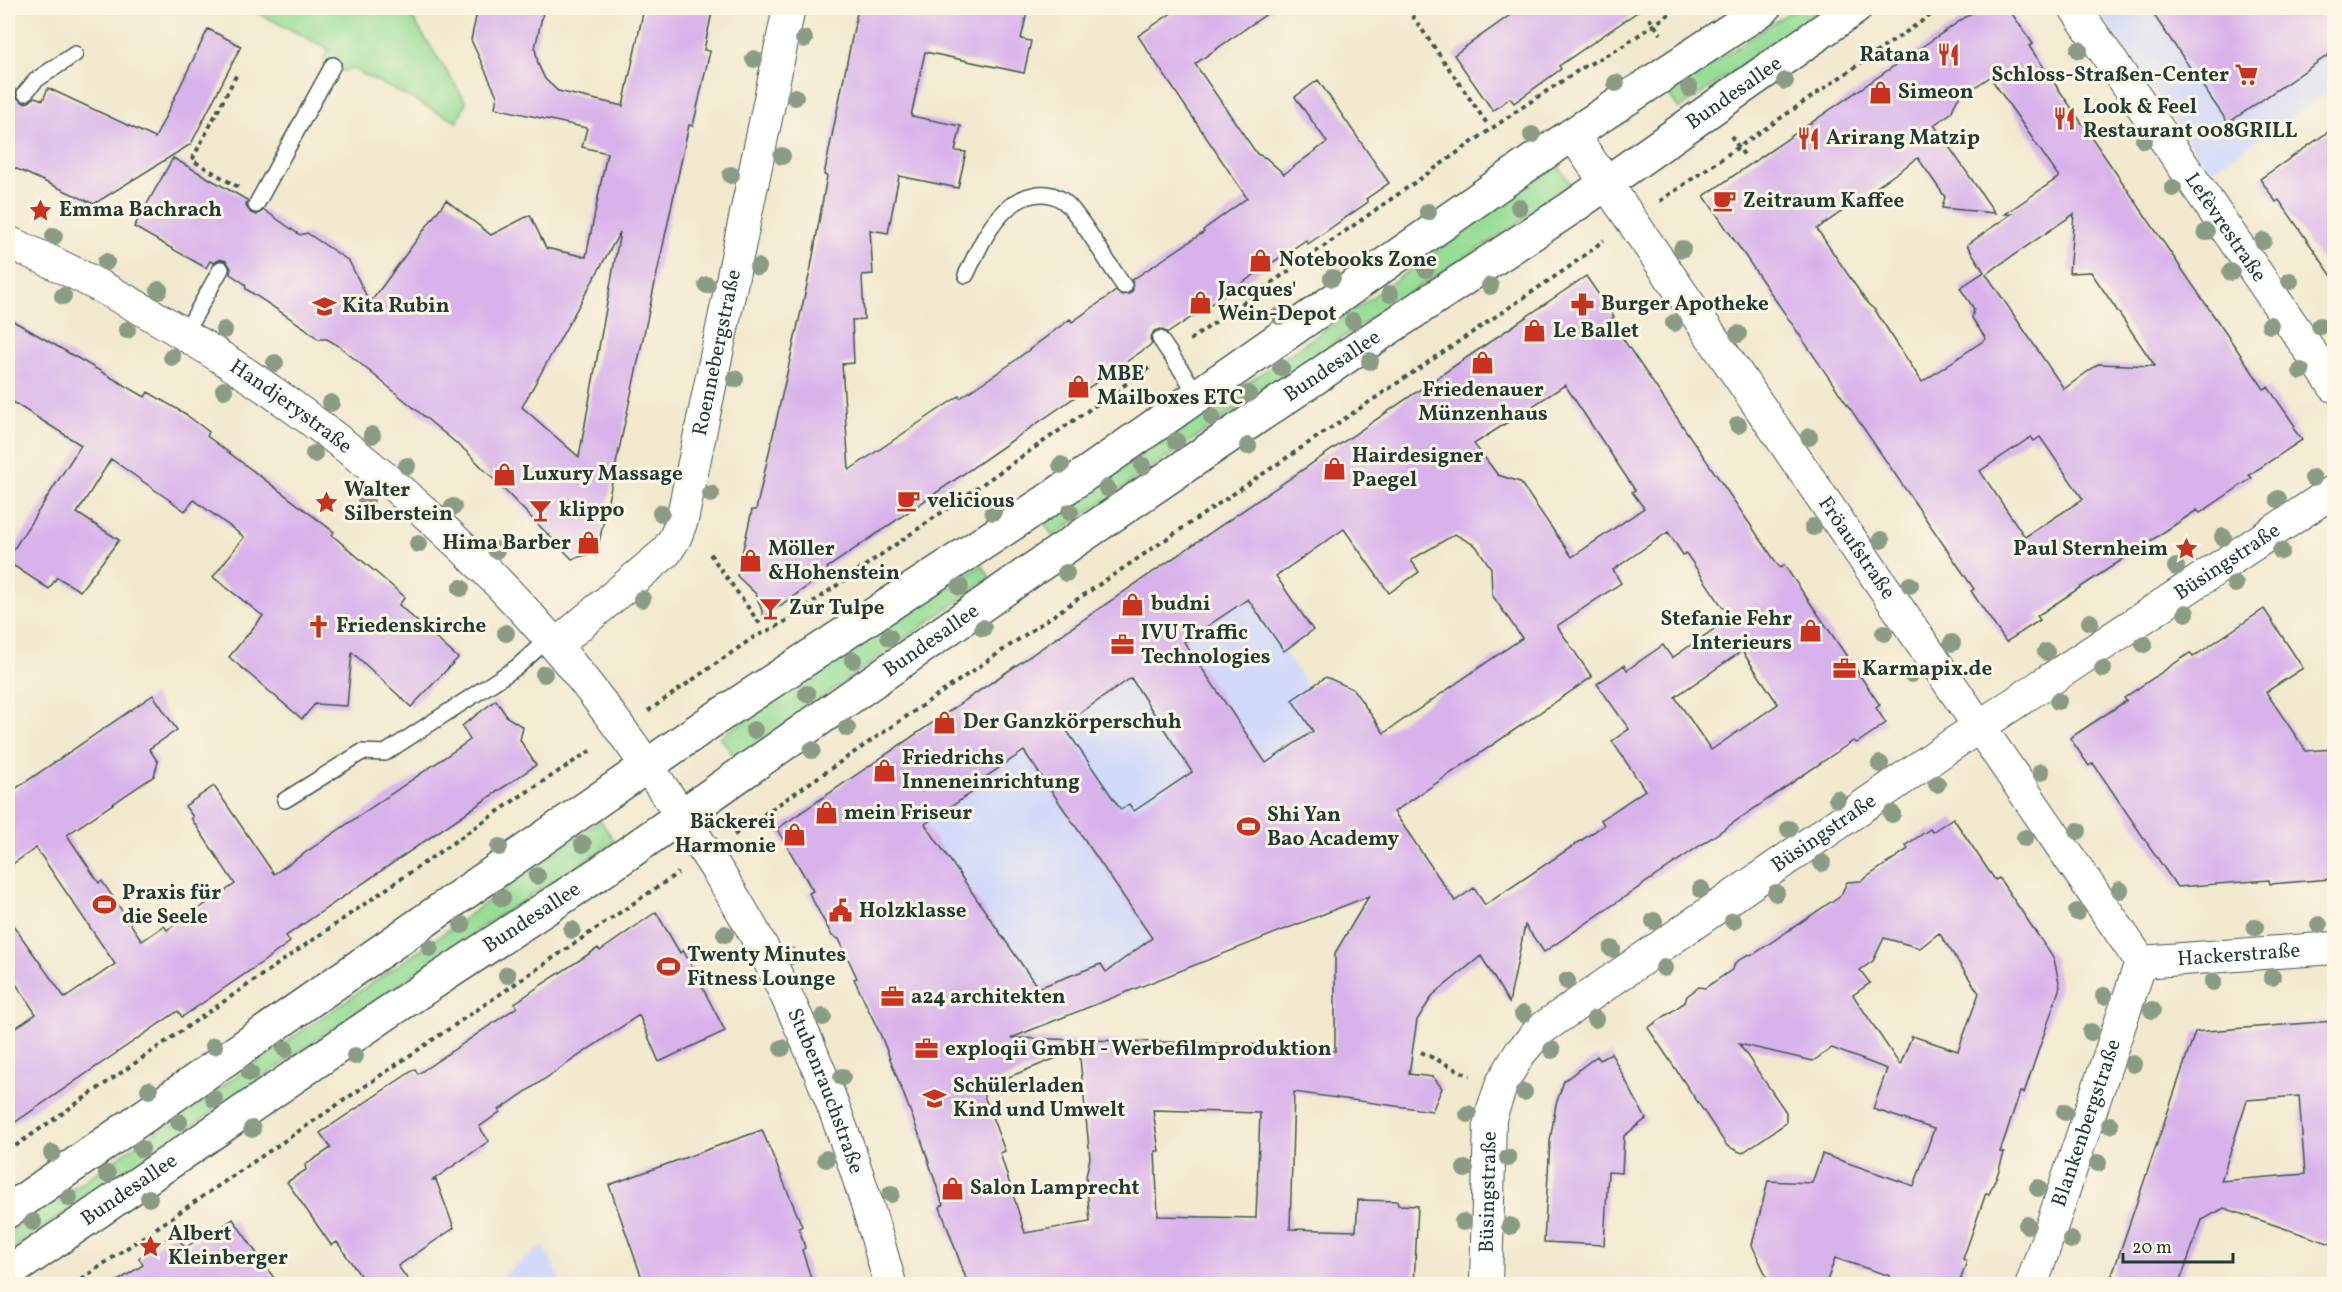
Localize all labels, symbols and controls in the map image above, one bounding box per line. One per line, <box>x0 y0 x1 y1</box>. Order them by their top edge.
place label: Ratana <box>1859 41 1930 70</box>
restaurant icon: Ratana <box>1935 42 1961 68</box>
street label: Bundesallee <box>1680 49 1788 137</box>
place label: Schloss-Straßen-Center <box>1992 61 2229 90</box>
supermarket icon: Schloss-Straßen-Center <box>2234 62 2260 88</box>
place label: Simeon <box>1898 78 1974 107</box>
shop icon: Simeon <box>1867 79 1893 105</box>
place label: Look & Feel Restaurant 008GRILL <box>2083 93 2298 146</box>
restaurant icon: Look & Feel Restaurant 008GRILL <box>2052 106 2078 132</box>
place label: Arirang Matzip <box>1826 124 1980 153</box>
restaurant icon: Arirang Matzip <box>1795 125 1821 151</box>
street label: Lefèvrestraße <box>2177 167 2273 288</box>
place label: Zeitraum Kaffee <box>1743 187 1904 216</box>
cafe icon: Zeitraum Kaffee <box>1712 188 1738 214</box>
place label: Emma Bachrach <box>59 196 222 225</box>
place icon: Emma Bachrach <box>28 197 54 223</box>
place label: Notebooks Zone <box>1279 246 1437 275</box>
shop icon: Notebooks Zone <box>1248 247 1274 273</box>
street label: Roennebergstraße <box>685 267 749 438</box>
place label: Jacques' Wein-Depot <box>1217 276 1337 329</box>
shop icon: Jacques' Wein-Depot <box>1187 289 1213 315</box>
place label: Burger Apotheke <box>1601 290 1769 319</box>
pharmacy icon: Burger Apotheke <box>1570 291 1596 317</box>
place label: Kita Rubin <box>342 292 450 321</box>
school or university icon: Kita Rubin <box>311 293 337 319</box>
place label: Le Ballet <box>1553 317 1639 346</box>
shop icon: Le Ballet <box>1522 318 1548 344</box>
street label: Bundesallee <box>1278 323 1386 409</box>
shop icon: Friedenauer Münzenhaus <box>1470 349 1496 375</box>
street label: Handjerystraße <box>224 352 358 461</box>
place label: MBE Mailboxes ETC <box>1097 360 1243 413</box>
shop icon: MBE Mailboxes ETC <box>1066 373 1092 399</box>
place label: Friedenauer Münzenhaus <box>1418 376 1548 429</box>
place label: Hairdesigner Paegel <box>1352 442 1483 495</box>
shop icon: Hairdesigner Paegel <box>1321 455 1347 481</box>
place label: Luxury Massage <box>522 460 683 489</box>
shop icon: Luxury Massage <box>491 461 517 487</box>
place label: Walter Silberstein <box>344 476 453 529</box>
place label: velicious <box>927 487 1015 516</box>
cafe icon: velicious <box>896 488 922 514</box>
place icon: Walter Silberstein <box>313 489 339 515</box>
street label: Fröaufstraße <box>1811 491 1902 605</box>
place label: klippo <box>559 496 625 525</box>
bar icon: klippo <box>528 497 554 523</box>
street label: Büsingstraße <box>2168 516 2286 608</box>
place label: Hima Barber <box>442 529 571 558</box>
shop icon: Hima Barber <box>576 530 602 556</box>
place label: Möller &Hohenstein <box>768 535 900 588</box>
place label: Paul Sternheim <box>2013 535 2168 564</box>
place icon: Paul Sternheim <box>2173 536 2199 562</box>
shop icon: Möller &Hohenstein <box>737 548 763 574</box>
place label: budni <box>1151 590 1210 619</box>
shop icon: budni <box>1120 591 1146 617</box>
place label: Zur Tulpe <box>789 594 885 623</box>
bar icon: Zur Tulpe <box>758 595 784 621</box>
street label: Bundesallee <box>877 597 985 684</box>
place label: Stefanie Fehr Interieurs <box>1660 605 1792 658</box>
place label: Friedenskirche <box>336 612 486 641</box>
church icon: Friedenskirche <box>305 613 331 639</box>
shop icon: Stefanie Fehr Interieurs <box>1797 618 1823 644</box>
place label: IVU Traffic Technologies <box>1141 619 1271 672</box>
office icon: IVU Traffic Technologies <box>1110 632 1136 658</box>
place label: Karmapix.de <box>1862 655 1992 684</box>
office icon: Karmapix.de <box>1831 656 1857 682</box>
place label: Der Ganzkörperschuh <box>963 708 1182 737</box>
shop icon: Der Ganzkörperschuh <box>932 709 958 735</box>
place label: Friedrichs Inneneinrichtung <box>902 744 1080 797</box>
shop icon: Friedrichs Inneneinrichtung <box>871 757 897 783</box>
street label: Büsingstraße <box>1766 787 1882 880</box>
place label: mein Friseur <box>844 799 972 828</box>
shop icon: mein Friseur <box>813 800 839 826</box>
place label: Shi Yan Bao Academy <box>1267 801 1399 854</box>
place label: Bäckerei Harmonie <box>675 808 776 861</box>
sports icon: Shi Yan Bao Academy <box>1236 814 1262 840</box>
shop icon: Bäckerei Harmonie <box>781 821 807 847</box>
street label: Bundesallee <box>477 875 586 960</box>
place label: Praxis für die Seele <box>122 879 221 932</box>
sports icon: Praxis für die Seele <box>91 892 117 918</box>
place label: Holzklasse <box>859 897 967 926</box>
public building icon: Holzklasse <box>828 898 854 924</box>
street label: Hackerstraße <box>2176 936 2301 974</box>
place label: Twenty Minutes Fitness Lounge <box>687 941 846 994</box>
sports icon: Twenty Minutes Fitness Lounge <box>656 954 682 980</box>
place label: a24 architekten <box>911 983 1066 1012</box>
office icon: a24 architekten <box>880 984 906 1010</box>
street label: Stubenrauchstraße <box>780 1004 871 1178</box>
place label: exploqii GmbH - Werbefilmproduktion <box>945 1035 1332 1064</box>
street label: Blankenbergstraße <box>2045 1035 2128 1211</box>
office icon: exploqii GmbH - Werbefilmproduktion <box>914 1036 940 1062</box>
place label: Schülerladen Kind und Umwelt <box>953 1072 1125 1125</box>
school or university icon: Schülerladen Kind und Umwelt <box>922 1085 948 1111</box>
street label: Büsingstraße <box>1472 1131 1504 1253</box>
street label: Bundesallee <box>75 1146 183 1233</box>
place label: Salon Lamprecht <box>970 1174 1140 1203</box>
shop icon: Salon Lamprecht <box>939 1175 965 1201</box>
place label: Albert Kleinberger <box>168 1220 288 1273</box>
scale bar <box>2123 1226 2232 1264</box>
place icon: Albert Kleinberger <box>137 1233 163 1259</box>
text: 20 m <box>2132 1236 2172 1261</box>

